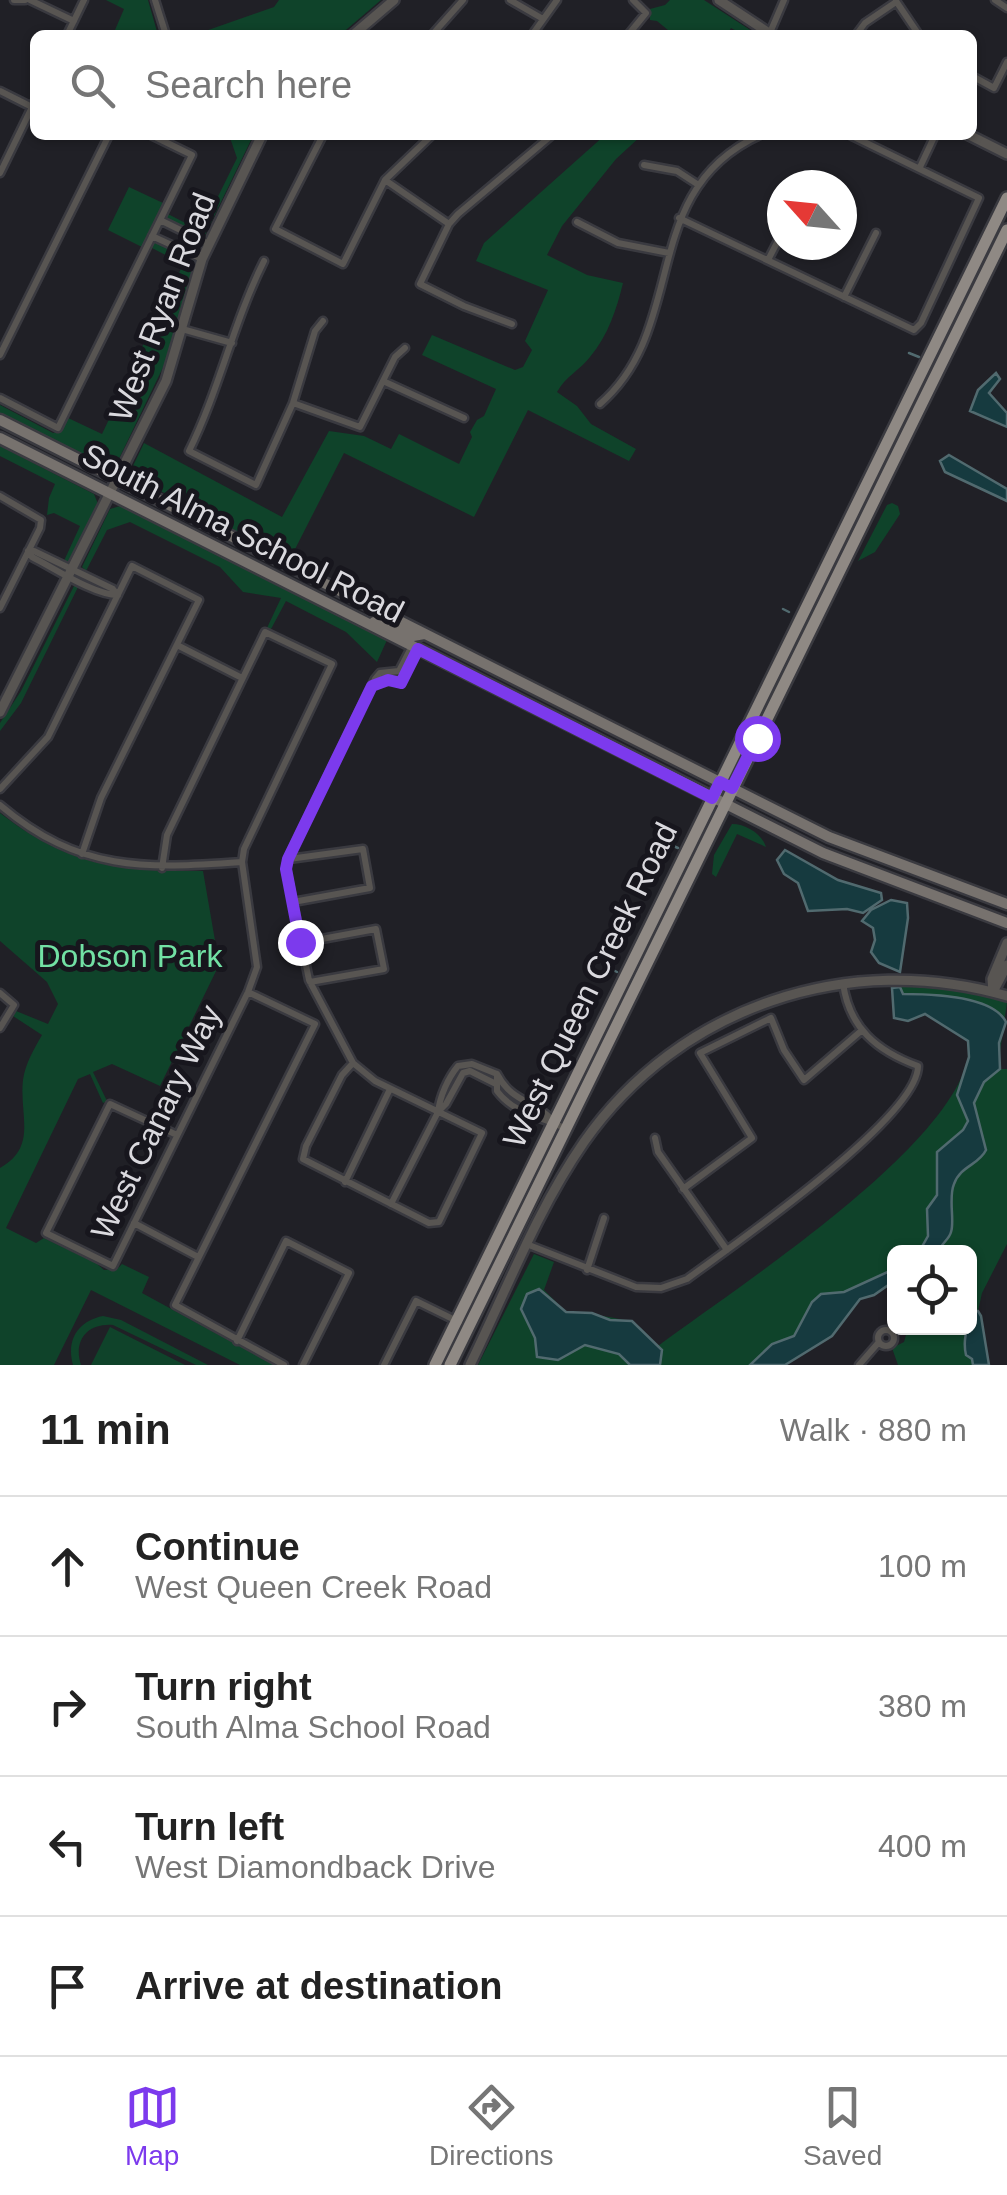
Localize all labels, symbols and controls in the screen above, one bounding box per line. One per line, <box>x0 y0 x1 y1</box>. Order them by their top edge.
search box <box>30 30 977 140</box>
icon: search <box>65 58 120 113</box>
text: Search here <box>145 64 352 106</box>
north arrow <box>767 170 857 260</box>
street label: West Ryan Road <box>102 188 222 426</box>
street label: South Alma School Road <box>76 436 410 630</box>
route start <box>735 716 781 762</box>
street label: West Queen Creek Road <box>496 817 684 1153</box>
route end <box>278 920 324 966</box>
park label: Dobson Park <box>38 938 223 974</box>
street label: West Canary Way <box>84 999 228 1245</box>
map controls <box>887 1245 977 1335</box>
button: locate <box>887 1245 977 1335</box>
text: 11 min <box>40 1406 171 1453</box>
text: Walk · 880 m <box>780 1412 967 1448</box>
text: Continue <box>135 1526 300 1568</box>
icon: ahead <box>40 1539 95 1594</box>
text: 100 m <box>878 1548 967 1584</box>
text: West Queen Creek Road <box>135 1569 492 1605</box>
text: Turn right <box>135 1666 312 1708</box>
icon: right <box>40 1679 95 1734</box>
text: 380 m <box>878 1688 967 1724</box>
text: South Alma School Road <box>135 1709 491 1745</box>
text: Turn left <box>135 1806 284 1848</box>
icon: left <box>40 1819 95 1874</box>
text: 400 m <box>878 1828 967 1864</box>
text: West Diamondback Drive <box>135 1849 495 1885</box>
icon: arrive <box>40 1959 95 2014</box>
text: Arrive at destination <box>135 1965 502 2007</box>
tab: Map <box>125 2080 180 2172</box>
tab: Directions <box>429 2080 554 2172</box>
tab: Saved <box>803 2080 882 2172</box>

